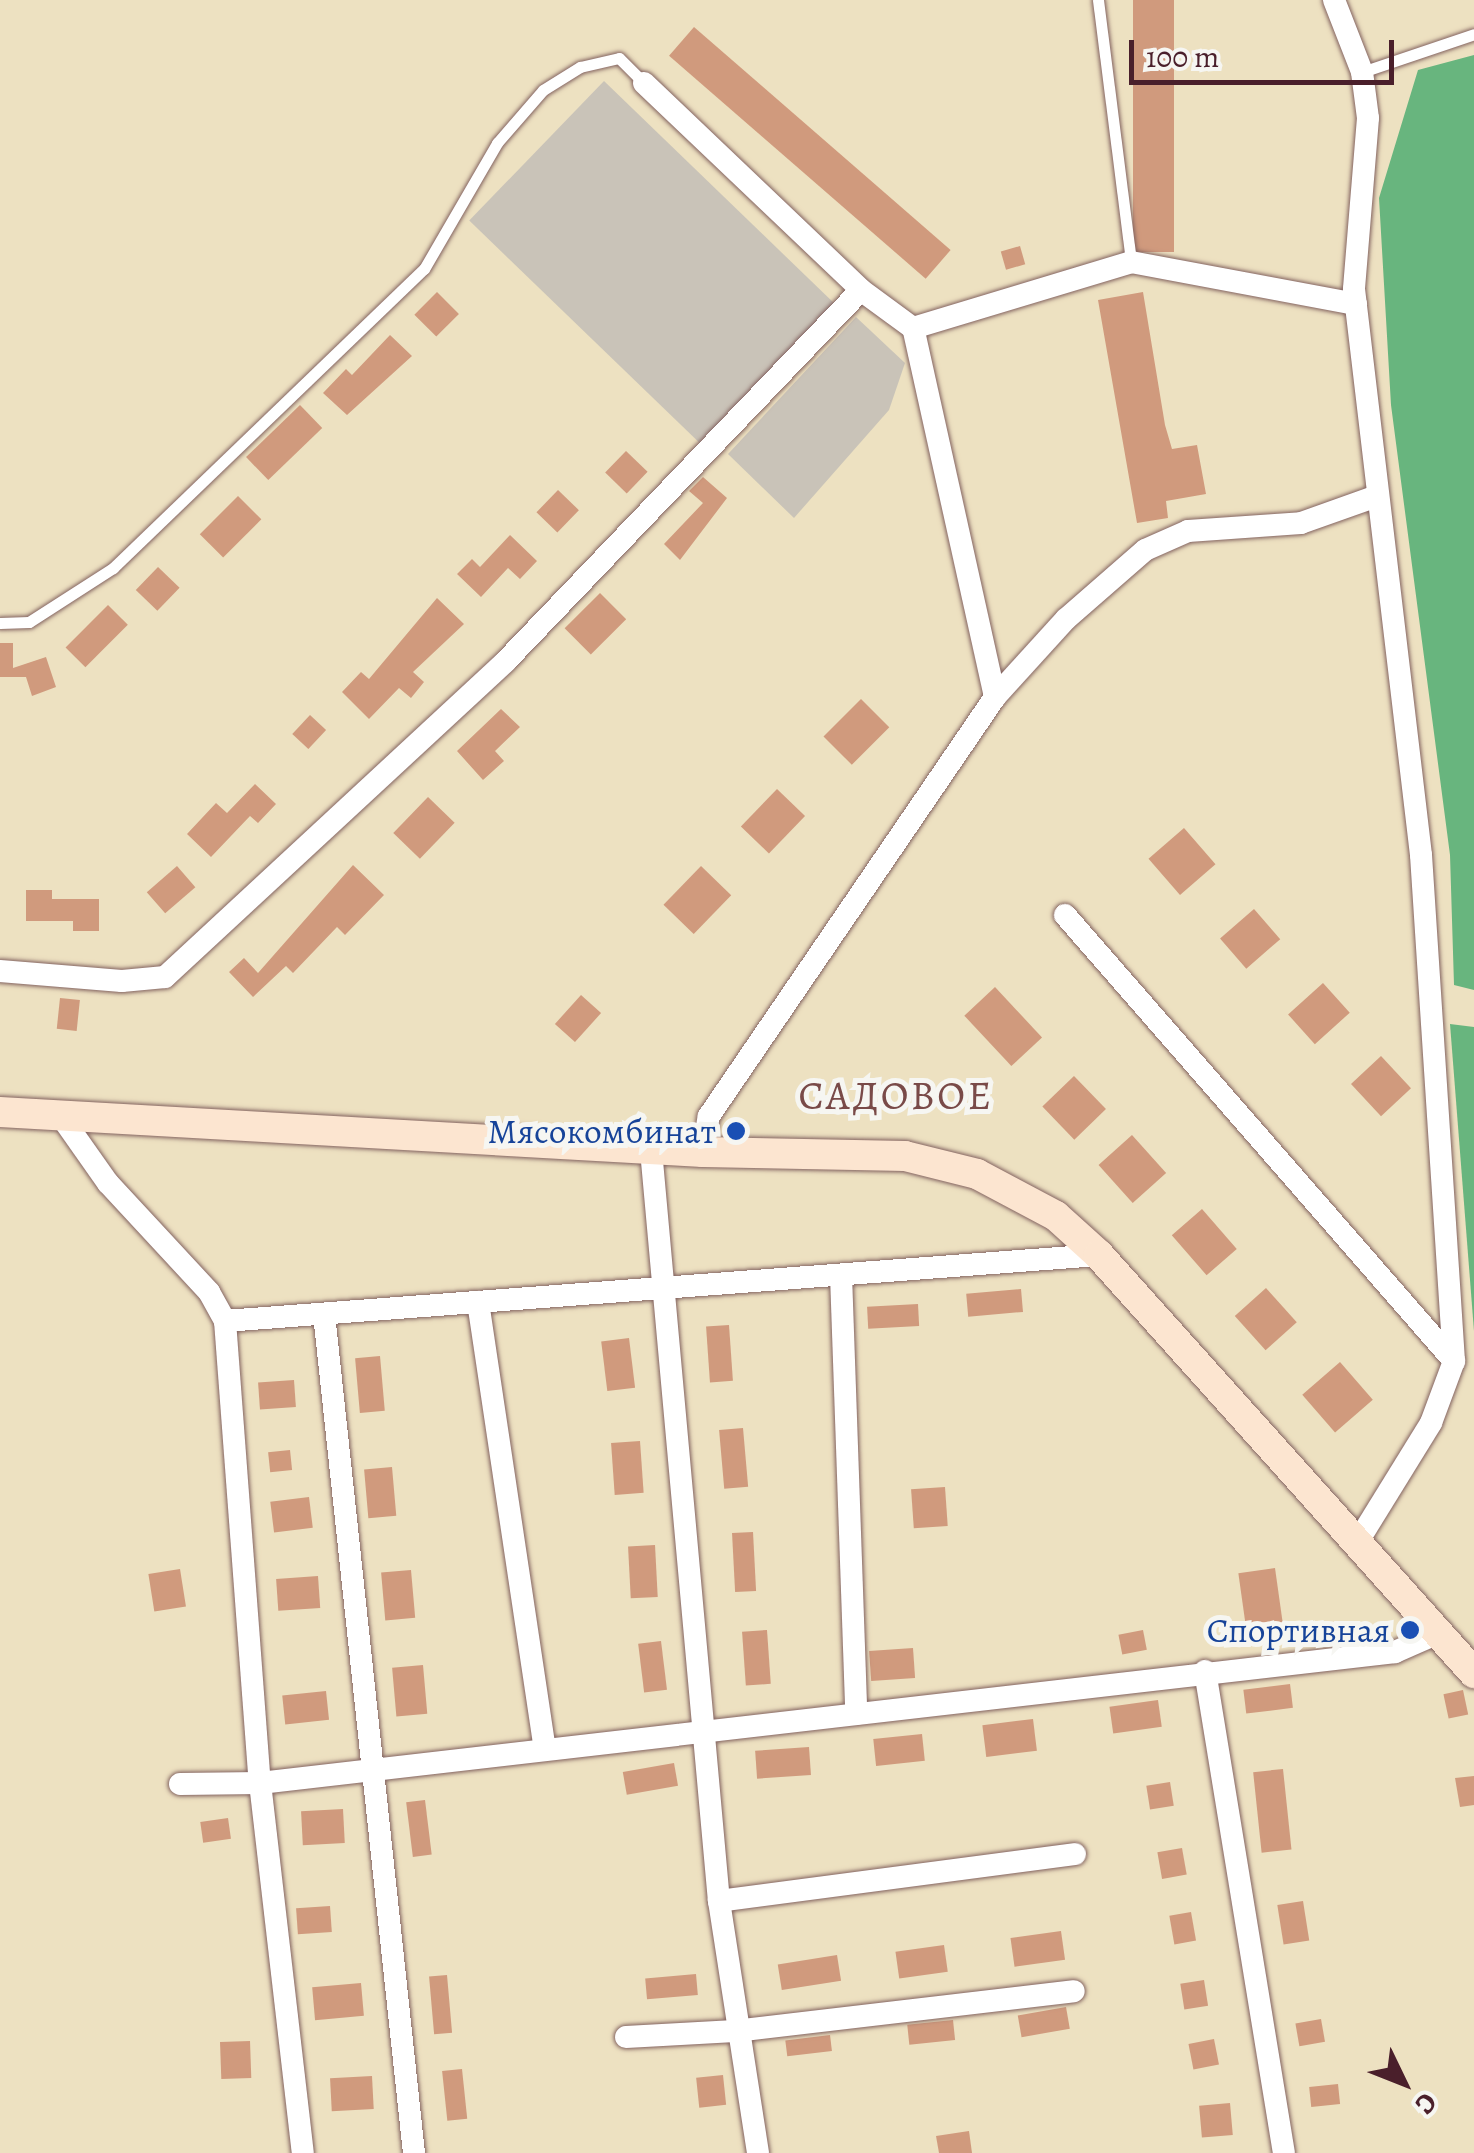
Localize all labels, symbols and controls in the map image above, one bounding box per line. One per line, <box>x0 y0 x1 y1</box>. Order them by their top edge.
scale bar <box>1134 20 1399 82</box>
text: 100 m <box>1146 37 1219 77</box>
district label: САДОВОЕ <box>798 1072 994 1120</box>
place label: Мясокомбинат <box>488 1110 716 1152</box>
marker: Мясокомбинат <box>725 1120 747 1142</box>
place label: Спортивная <box>1207 1609 1390 1651</box>
marker: Спортивная <box>1399 1619 1421 1641</box>
north arrow <box>1354 2033 1454 2133</box>
text: С <box>1406 2084 1446 2123</box>

